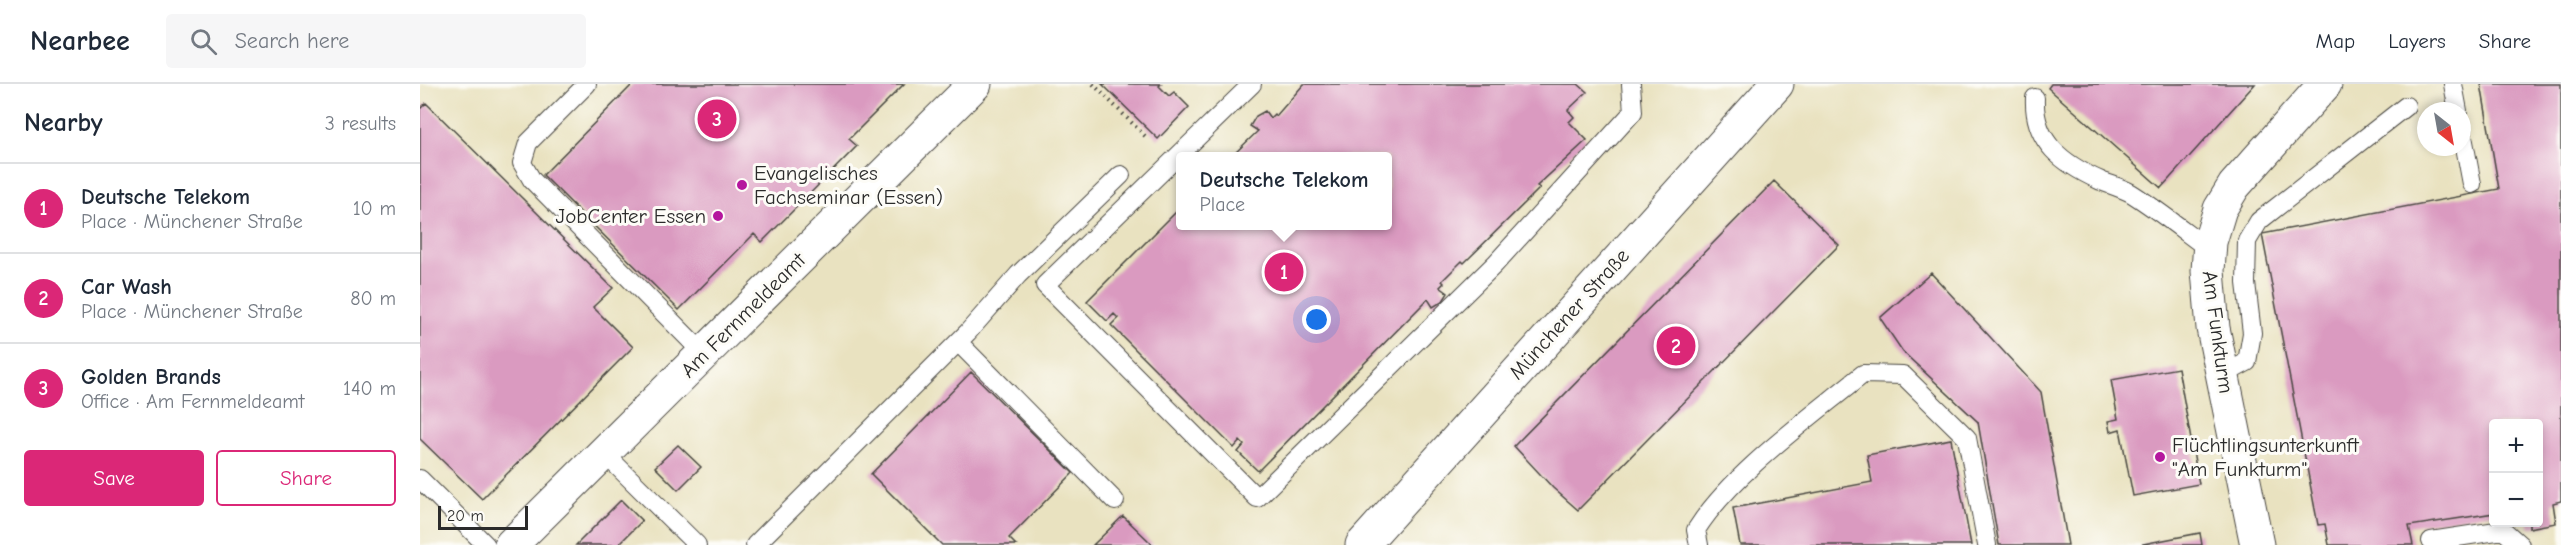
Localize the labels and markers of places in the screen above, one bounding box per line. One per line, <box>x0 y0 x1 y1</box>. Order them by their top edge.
pin: 3 <box>698 96 736 141</box>
place label: Evangelisches Fachseminar (Essen) <box>754 161 943 209</box>
marker: Evangelisches Fachseminar (Essen) <box>735 178 749 192</box>
place label: JobCenter Essen <box>556 204 706 228</box>
marker: JobCenter Essen <box>711 209 725 223</box>
pin: 1 <box>1264 250 1304 294</box>
pin: 2 <box>1656 324 1696 368</box>
place label: Flüchtlingsunterkunft "Am Funkturm" <box>2172 433 2360 481</box>
marker: Flüchtlingsunterkunft "Am Funkturm" <box>2153 450 2167 464</box>

